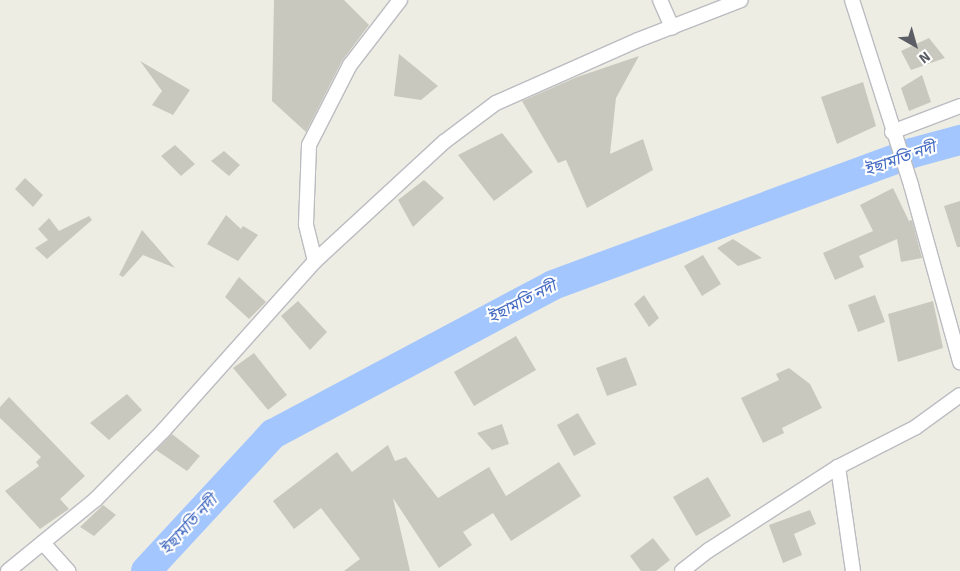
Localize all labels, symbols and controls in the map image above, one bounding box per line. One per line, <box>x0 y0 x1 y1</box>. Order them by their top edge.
north arrow <box>890 20 940 70</box>
text: N <box>915 48 934 67</box>
water label: ইছামতি নদী <box>862 138 938 180</box>
water label: ইছামতি নদী <box>485 277 559 327</box>
water label: ইছামতি নদী <box>157 491 221 559</box>

